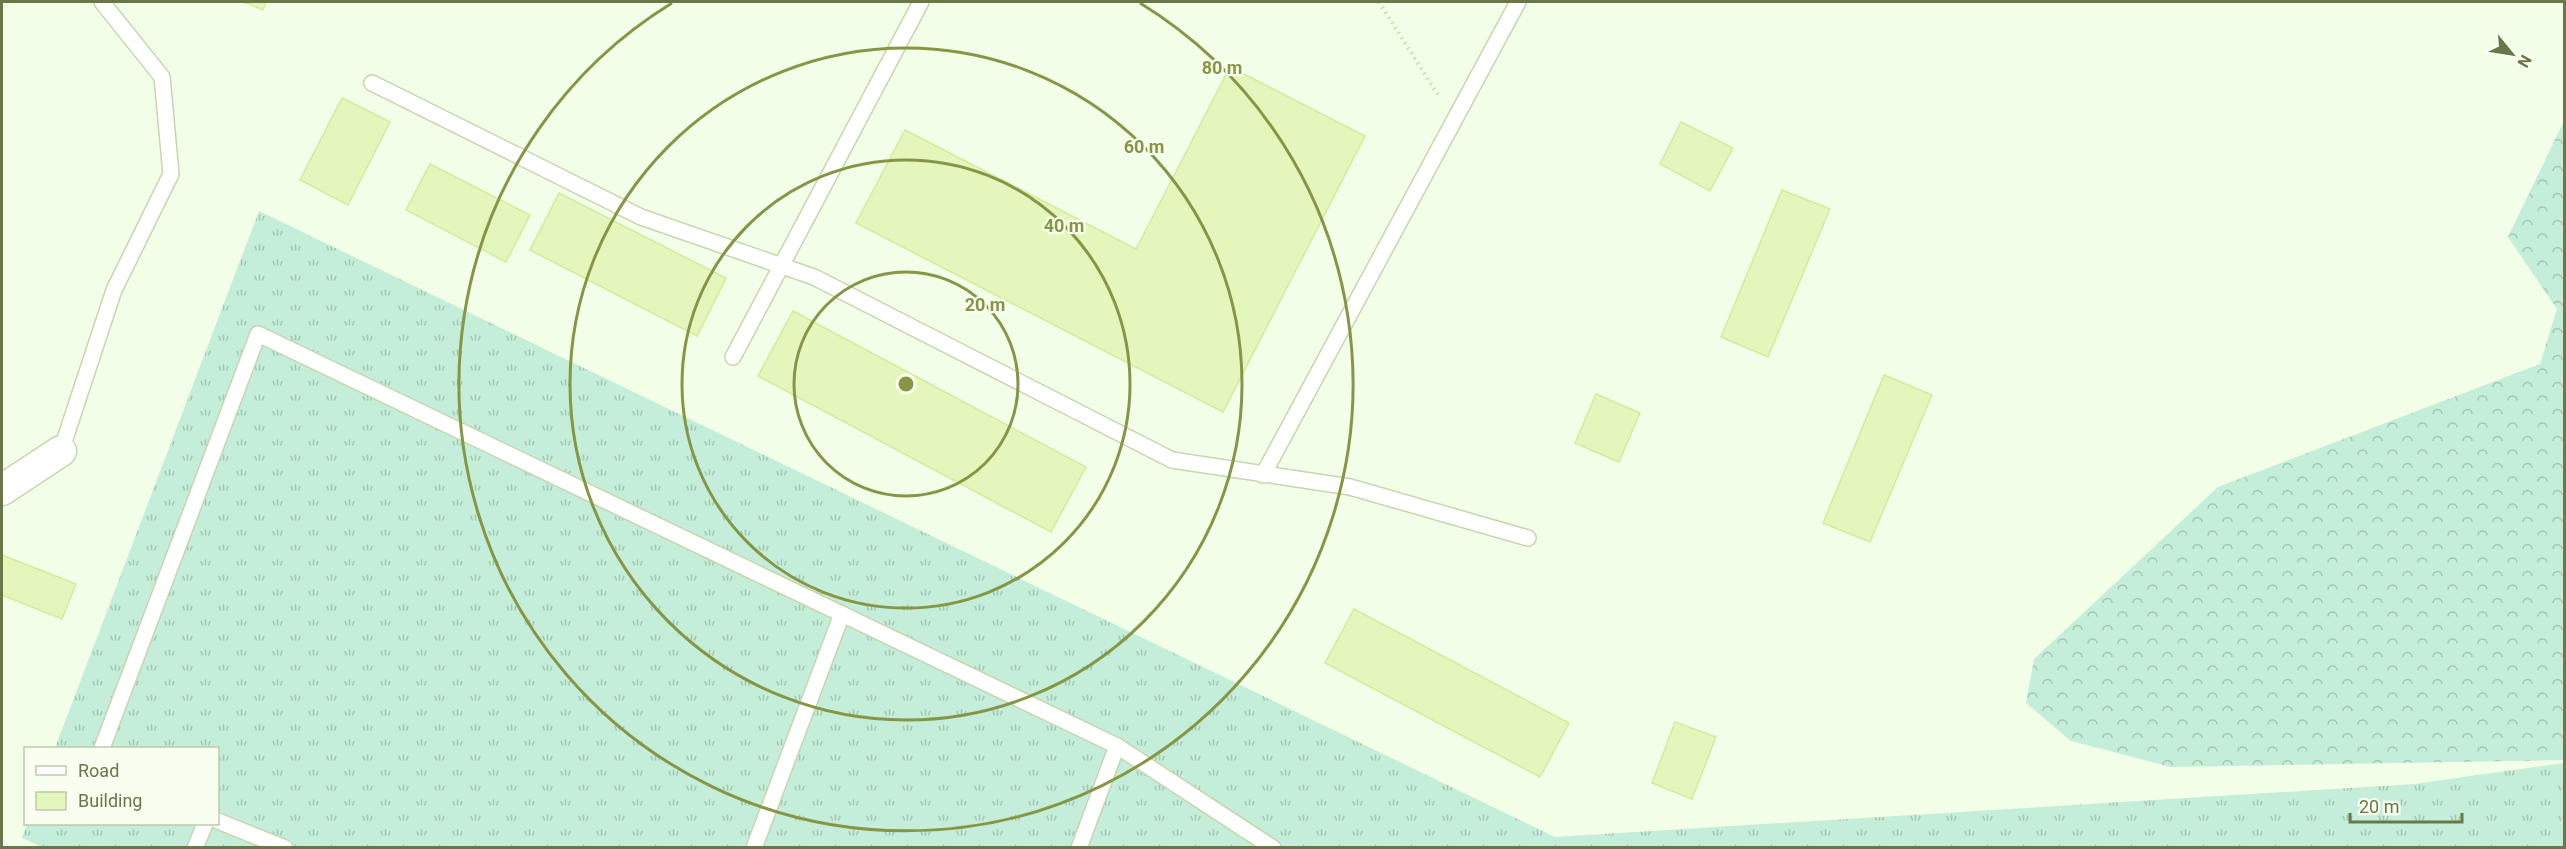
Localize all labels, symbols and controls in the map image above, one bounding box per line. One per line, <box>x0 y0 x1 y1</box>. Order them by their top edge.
north arrow <box>2482 24 2542 84</box>
text: N <box>2514 52 2536 71</box>
text: 80 m <box>1202 57 1242 78</box>
text: 60 m <box>1124 136 1164 157</box>
text: 40 m <box>1044 215 1084 236</box>
text: 20 m <box>965 294 1005 315</box>
centre of rings <box>896 374 916 394</box>
legend <box>24 747 219 825</box>
text: Road <box>78 760 119 781</box>
scale bar <box>2350 786 2462 824</box>
text: Building <box>78 790 142 811</box>
text: 20 m <box>2359 796 2399 817</box>

